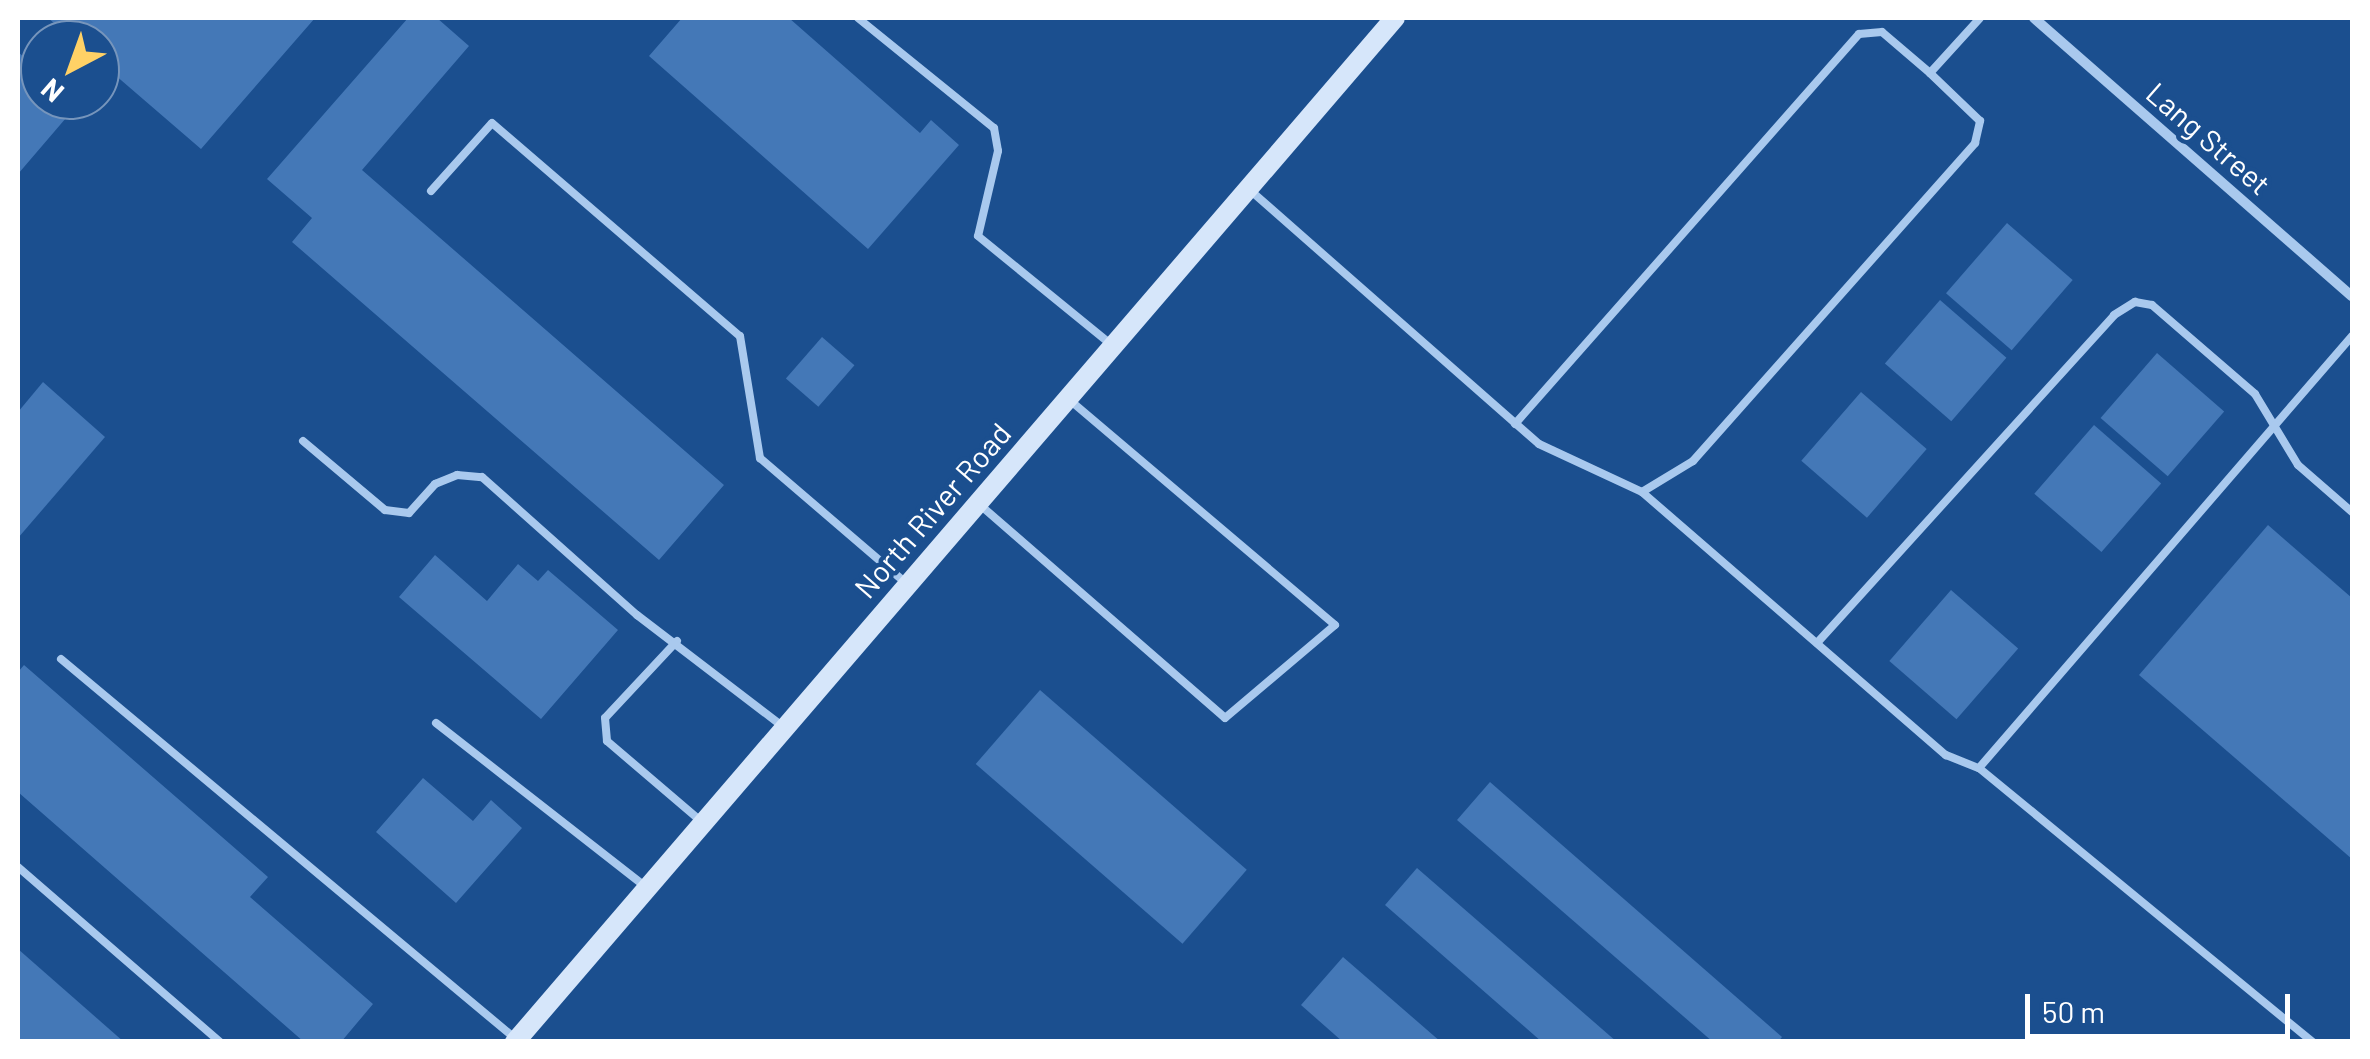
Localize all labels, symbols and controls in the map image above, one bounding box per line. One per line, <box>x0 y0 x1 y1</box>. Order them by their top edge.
north arrow <box>20 20 120 120</box>
text: N <box>33 72 70 110</box>
street label: Lang Street <box>2140 74 2278 202</box>
street label: North River Road <box>846 415 1018 605</box>
scale bar <box>2030 974 2295 1036</box>
text: 50 m <box>2042 993 2105 1029</box>

